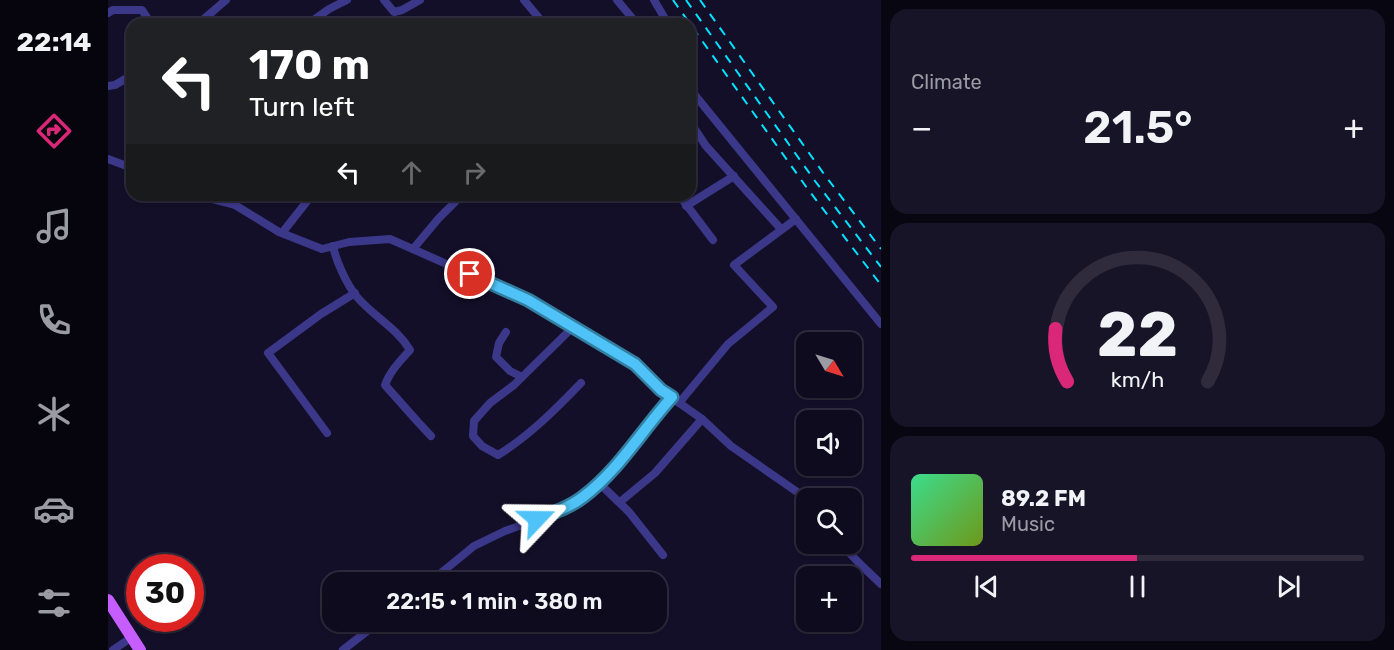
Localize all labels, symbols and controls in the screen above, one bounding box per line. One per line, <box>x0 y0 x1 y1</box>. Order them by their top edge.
text: 22:14 <box>17 26 91 58</box>
text: 170 m <box>249 40 370 90</box>
icon: left <box>150 42 228 120</box>
text: Climate <box>911 70 982 94</box>
text: Turn left <box>249 91 354 123</box>
text: 21.5° <box>1083 101 1193 154</box>
text: − <box>911 108 932 147</box>
text: + <box>1343 108 1364 147</box>
icon: directions <box>33 110 75 152</box>
icon: left <box>332 156 365 189</box>
icon: ahead <box>395 156 428 189</box>
icon: right <box>458 156 491 189</box>
icon: music <box>33 205 75 247</box>
pin <box>444 248 495 299</box>
icon: arrive <box>453 257 486 290</box>
text: 22 <box>1097 298 1178 372</box>
icon: phone <box>33 299 75 341</box>
north arrow <box>796 332 862 398</box>
map controls <box>796 332 862 632</box>
text: km/h <box>1111 367 1164 392</box>
icon: climate <box>33 393 75 435</box>
button: sound <box>796 410 862 476</box>
text: 89.2 FM <box>1001 485 1086 512</box>
position arrow <box>505 487 569 551</box>
icon: car <box>33 488 75 530</box>
button: search <box>796 488 862 554</box>
text: Music <box>1001 512 1055 536</box>
speed limit sign: 30 <box>126 554 204 632</box>
button: + <box>796 566 862 632</box>
icon: previous <box>970 570 1003 603</box>
icon: pause <box>1121 570 1154 603</box>
icon: next <box>1272 570 1305 603</box>
icon: filters <box>33 582 75 624</box>
text: 22:15 · 1 min · 380 m <box>386 588 603 615</box>

